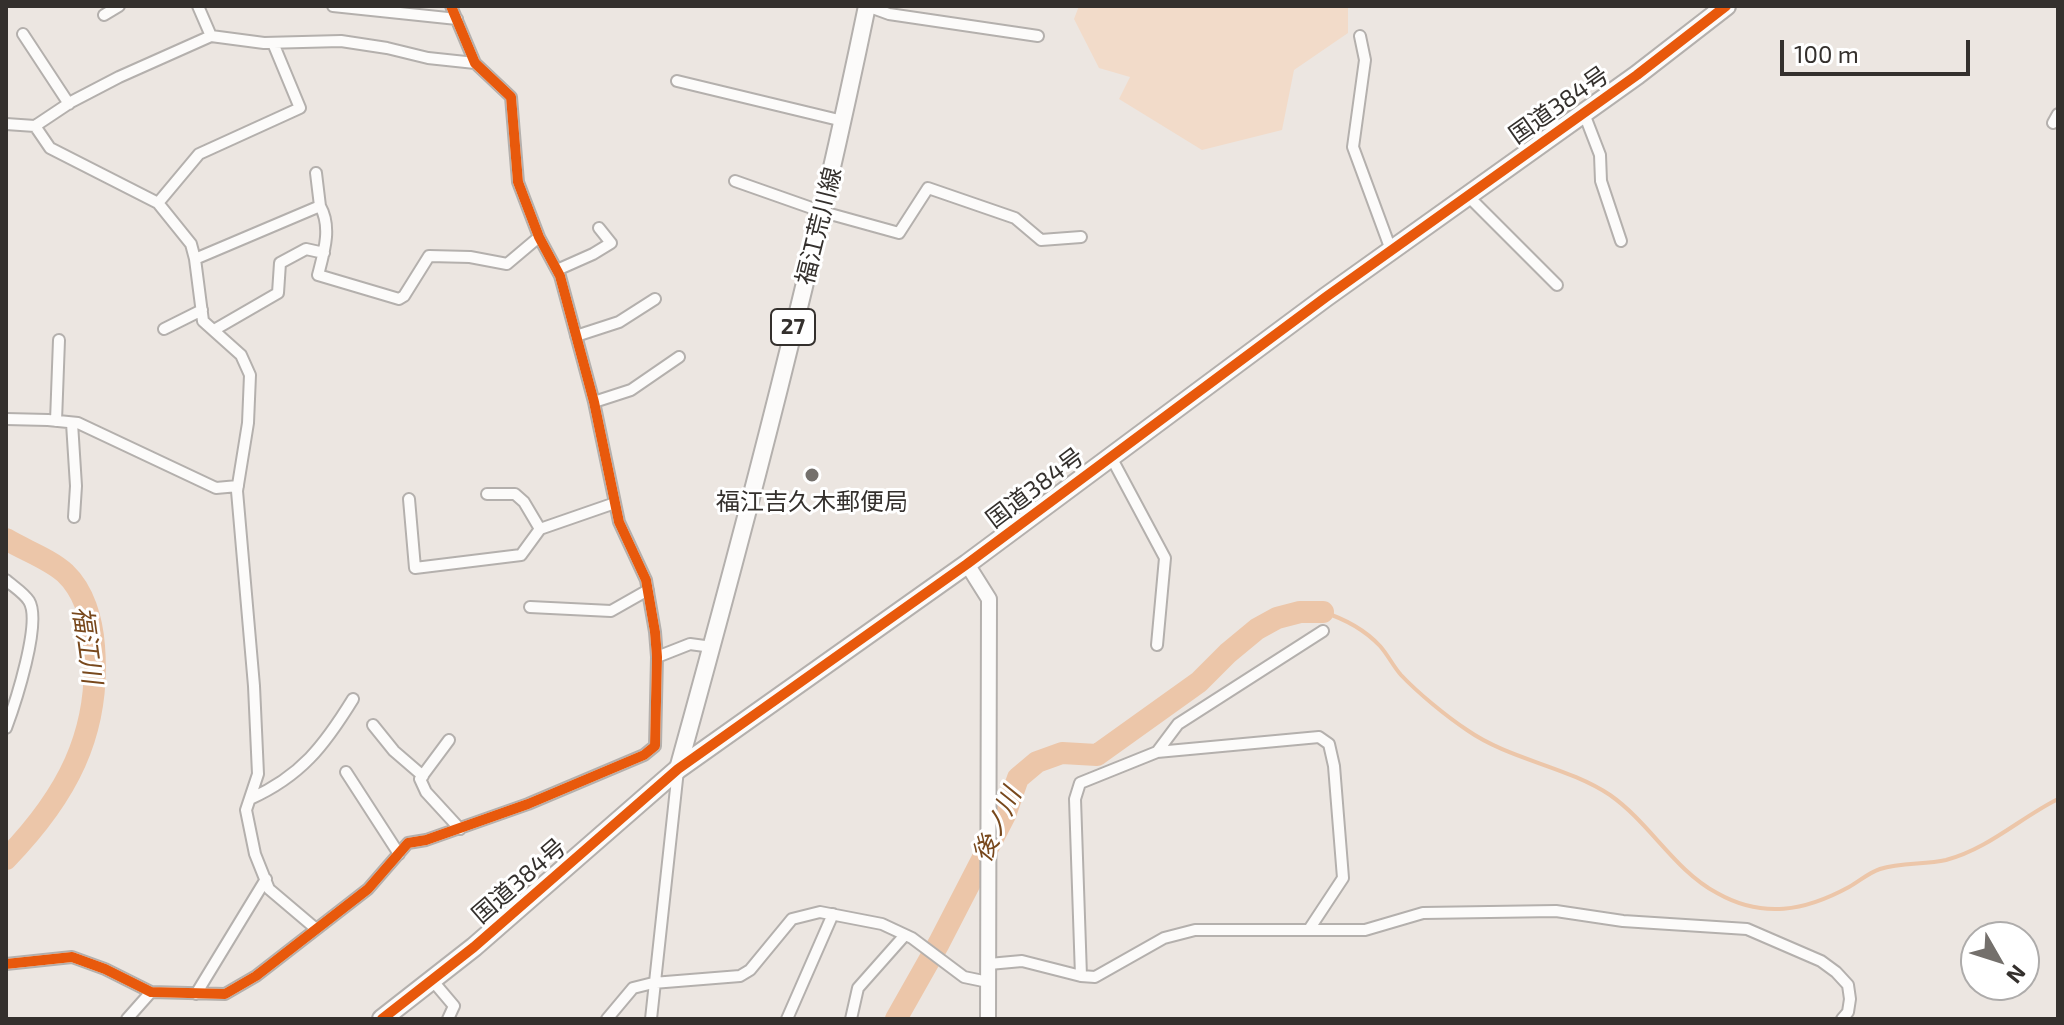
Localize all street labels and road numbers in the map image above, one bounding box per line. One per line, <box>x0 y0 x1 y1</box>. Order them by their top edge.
street label: 国道384号 <box>1504 60 1614 150</box>
street label: 福江荒川線 <box>791 164 847 288</box>
road number: 27 <box>771 309 815 345</box>
street label: 国道384号 <box>981 442 1089 534</box>
street label: 国道384号 <box>466 833 572 929</box>

